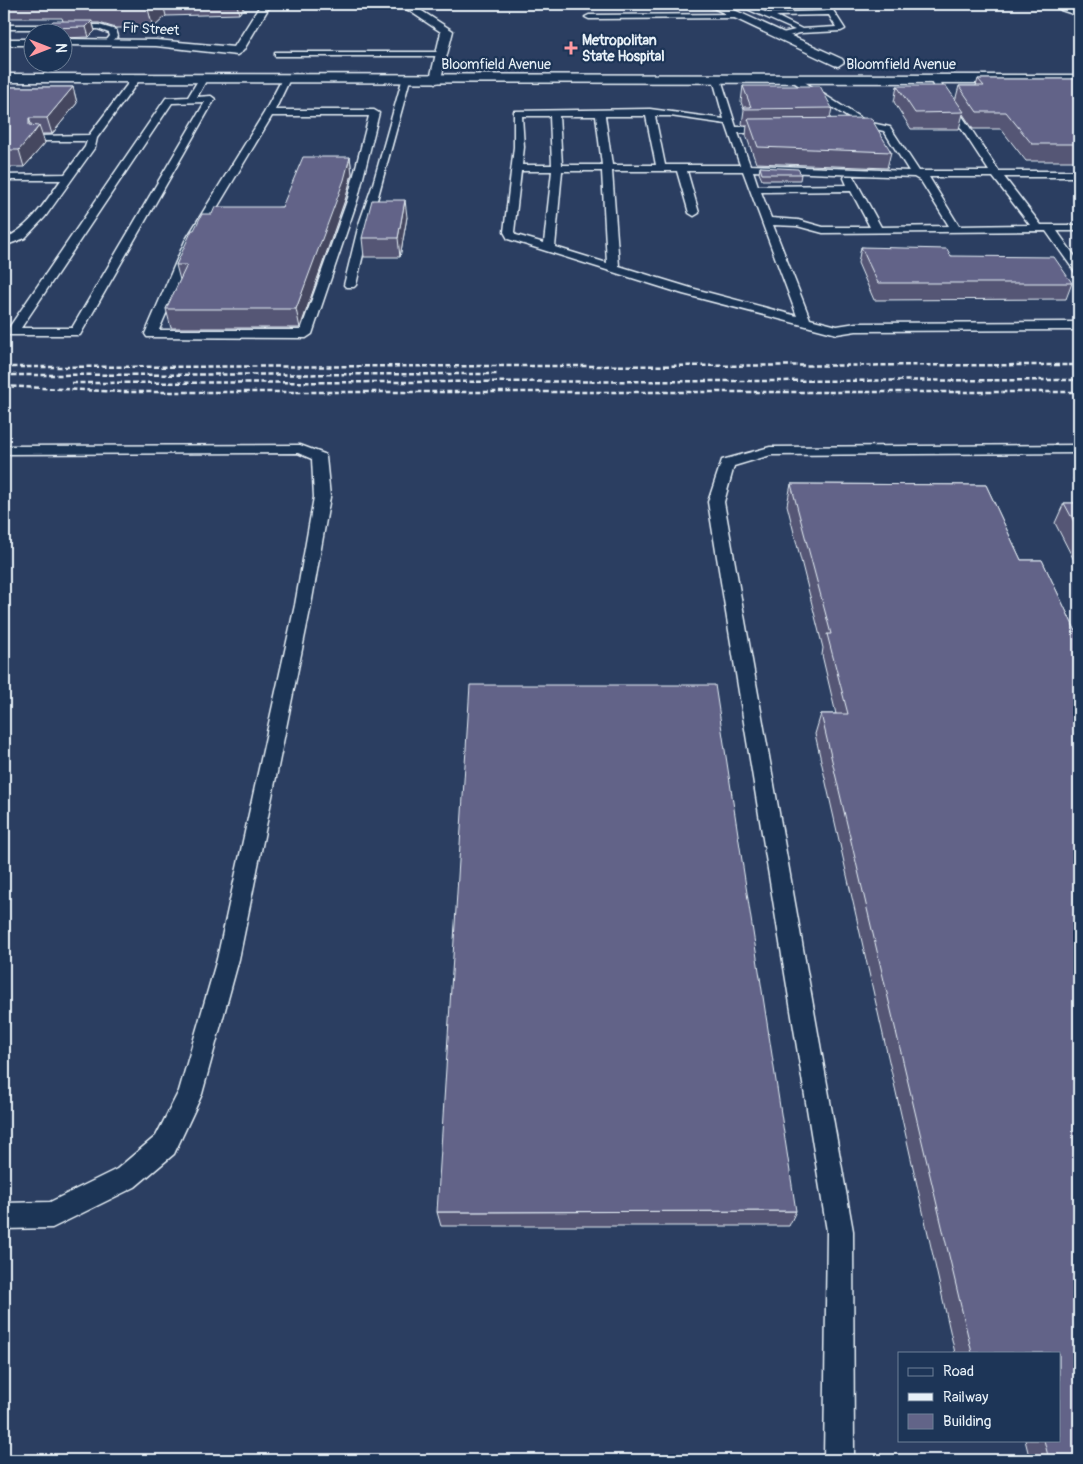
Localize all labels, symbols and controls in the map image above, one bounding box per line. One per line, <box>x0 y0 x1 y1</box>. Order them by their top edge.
street label: Fir Street <box>122 19 180 39</box>
north arrow <box>22 22 72 72</box>
place label: Metropolitan State Hospital <box>582 32 665 65</box>
marker: Metropolitan State Hospital <box>564 41 578 55</box>
text: N <box>52 43 69 53</box>
street label: Bloomfield Avenue <box>441 56 551 73</box>
street label: Bloomfield Avenue <box>846 56 956 73</box>
legend <box>898 1352 1060 1442</box>
text: Road <box>943 1362 974 1381</box>
text: Railway <box>943 1388 989 1407</box>
text: Building <box>943 1412 991 1431</box>

